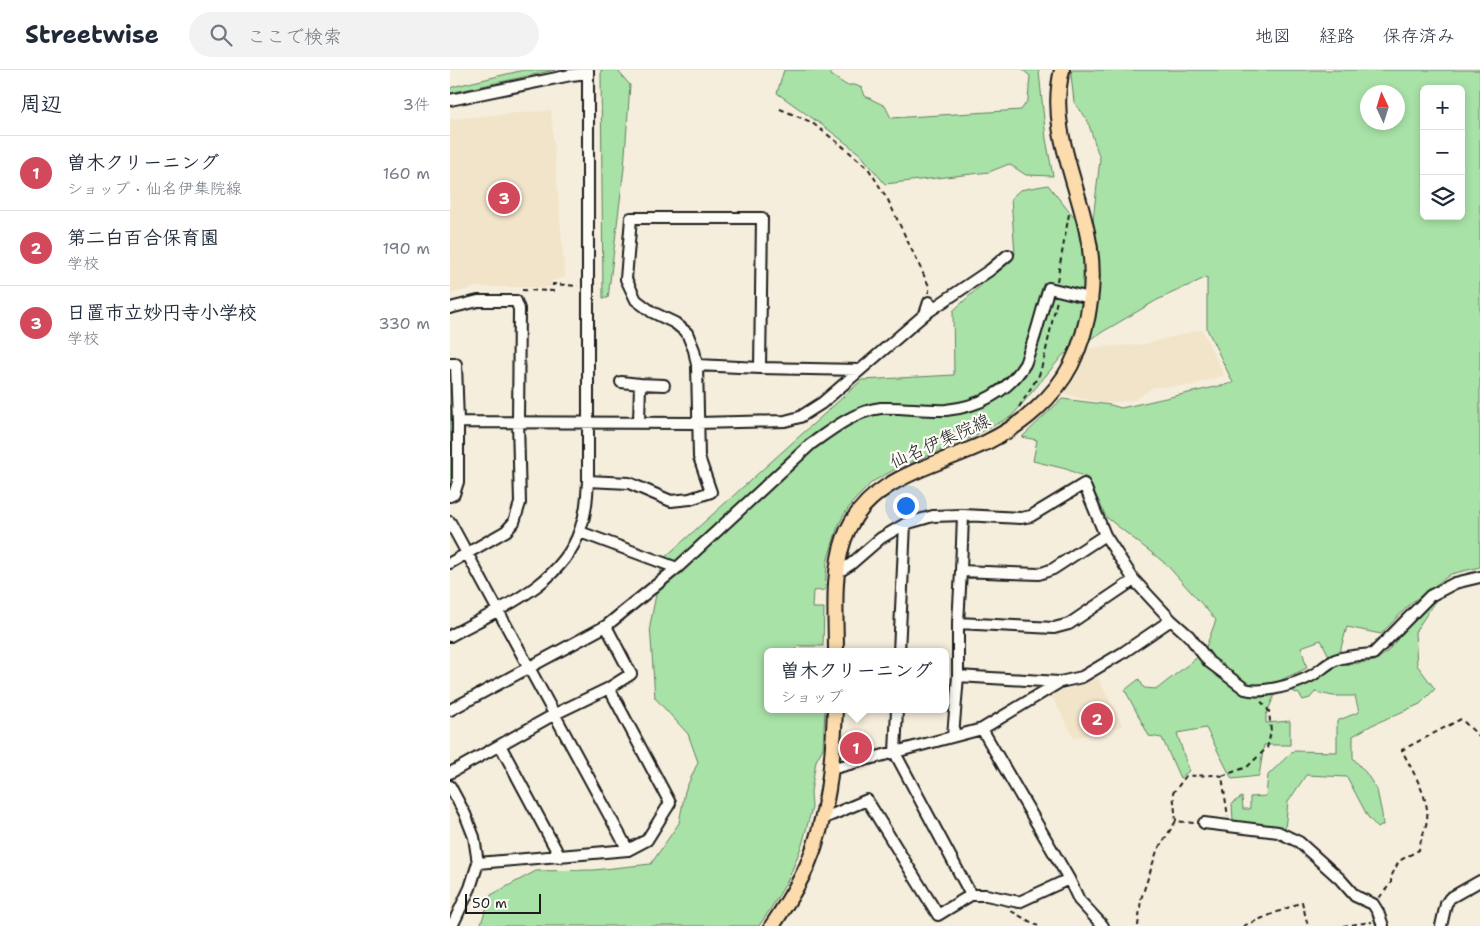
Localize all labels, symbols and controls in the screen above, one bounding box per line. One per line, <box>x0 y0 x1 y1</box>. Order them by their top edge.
search box <box>189 12 539 57</box>
text: Streetwise <box>25 19 159 51</box>
icon: search <box>207 21 235 49</box>
text: ここで検索 <box>247 24 342 49</box>
text: 地図 <box>1255 24 1291 48</box>
text: 経路 <box>1319 24 1355 48</box>
text: 保存済み <box>1383 24 1455 48</box>
north arrow <box>1360 85 1405 130</box>
map controls <box>1420 85 1465 220</box>
button: + <box>1420 85 1465 130</box>
text: 周辺 <box>20 90 62 118</box>
text: 3件 <box>403 94 430 115</box>
button: − <box>1420 130 1465 175</box>
text: 曽木クリーニング <box>67 150 219 175</box>
text: 1 <box>32 163 40 184</box>
text: 160 m <box>383 163 430 184</box>
button: layers <box>1420 175 1465 220</box>
text: ショップ · 仙名伊集院線 <box>67 178 242 199</box>
pin: 3 <box>488 179 520 217</box>
text: 第二白百合保育園 <box>67 225 219 250</box>
text: 2 <box>30 238 42 259</box>
text: 190 m <box>383 238 430 259</box>
text: 学校 <box>67 253 99 274</box>
text: 日置市立妙円寺小学校 <box>67 300 257 325</box>
text: 3 <box>30 313 42 334</box>
text: 330 m <box>378 313 430 334</box>
text: 学校 <box>67 328 99 349</box>
street label: 仙名伊集院線 <box>886 408 994 474</box>
your location <box>893 493 919 519</box>
popup <box>764 648 949 713</box>
text: 曽木クリーニング <box>780 658 933 683</box>
text: ショップ <box>780 686 844 707</box>
pin: 2 <box>1081 700 1113 738</box>
pin: 1 <box>840 729 872 767</box>
scale bar <box>465 891 541 914</box>
text: 50 m <box>472 894 507 912</box>

